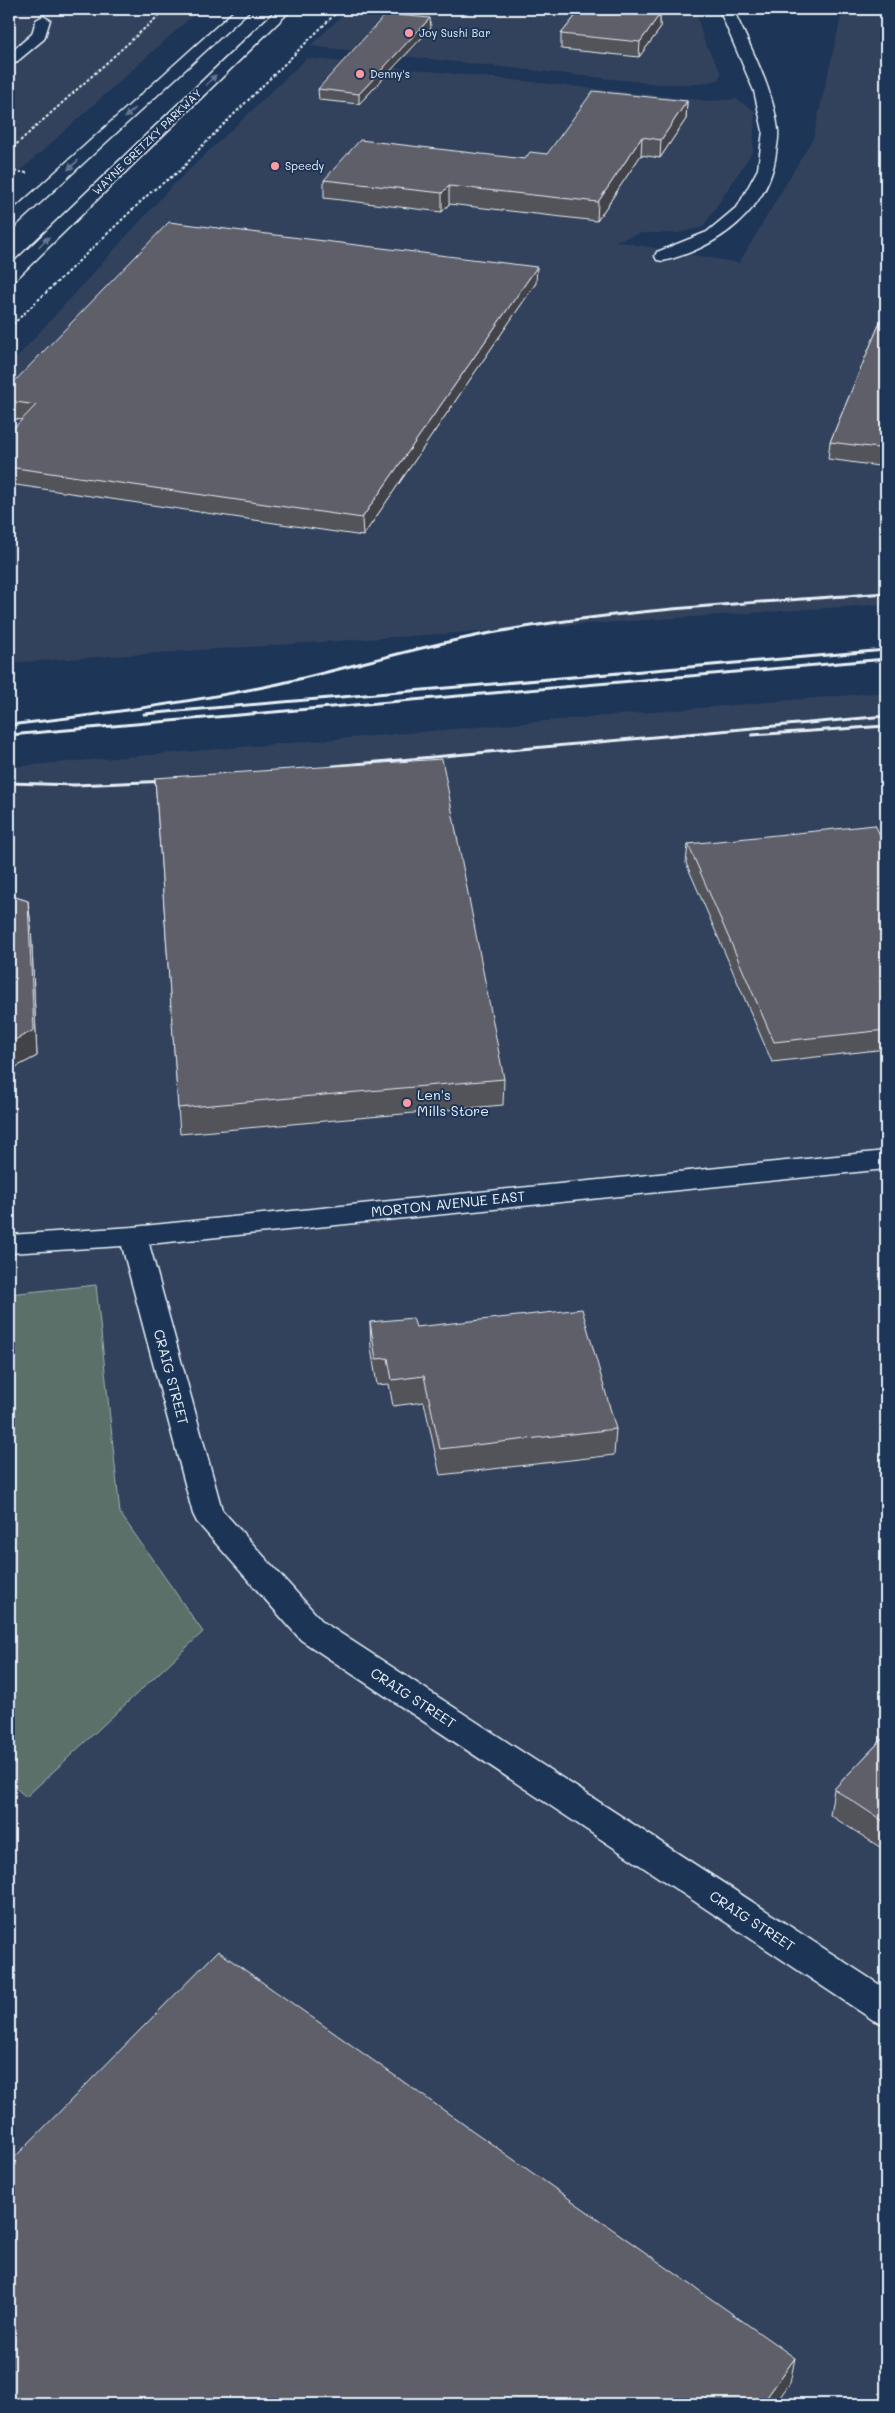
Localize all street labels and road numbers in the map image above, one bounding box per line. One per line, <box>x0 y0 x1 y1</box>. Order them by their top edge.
street label: WAYNE GRETZKY PARKWAY <box>89 85 205 198</box>
street label: MORTON AVENUE EAST <box>370 1186 526 1221</box>
street label: CRAIG STREET <box>150 1327 193 1427</box>
street label: CRAIG STREET <box>367 1663 460 1732</box>
street label: CRAIG STREET <box>706 1886 799 1955</box>

